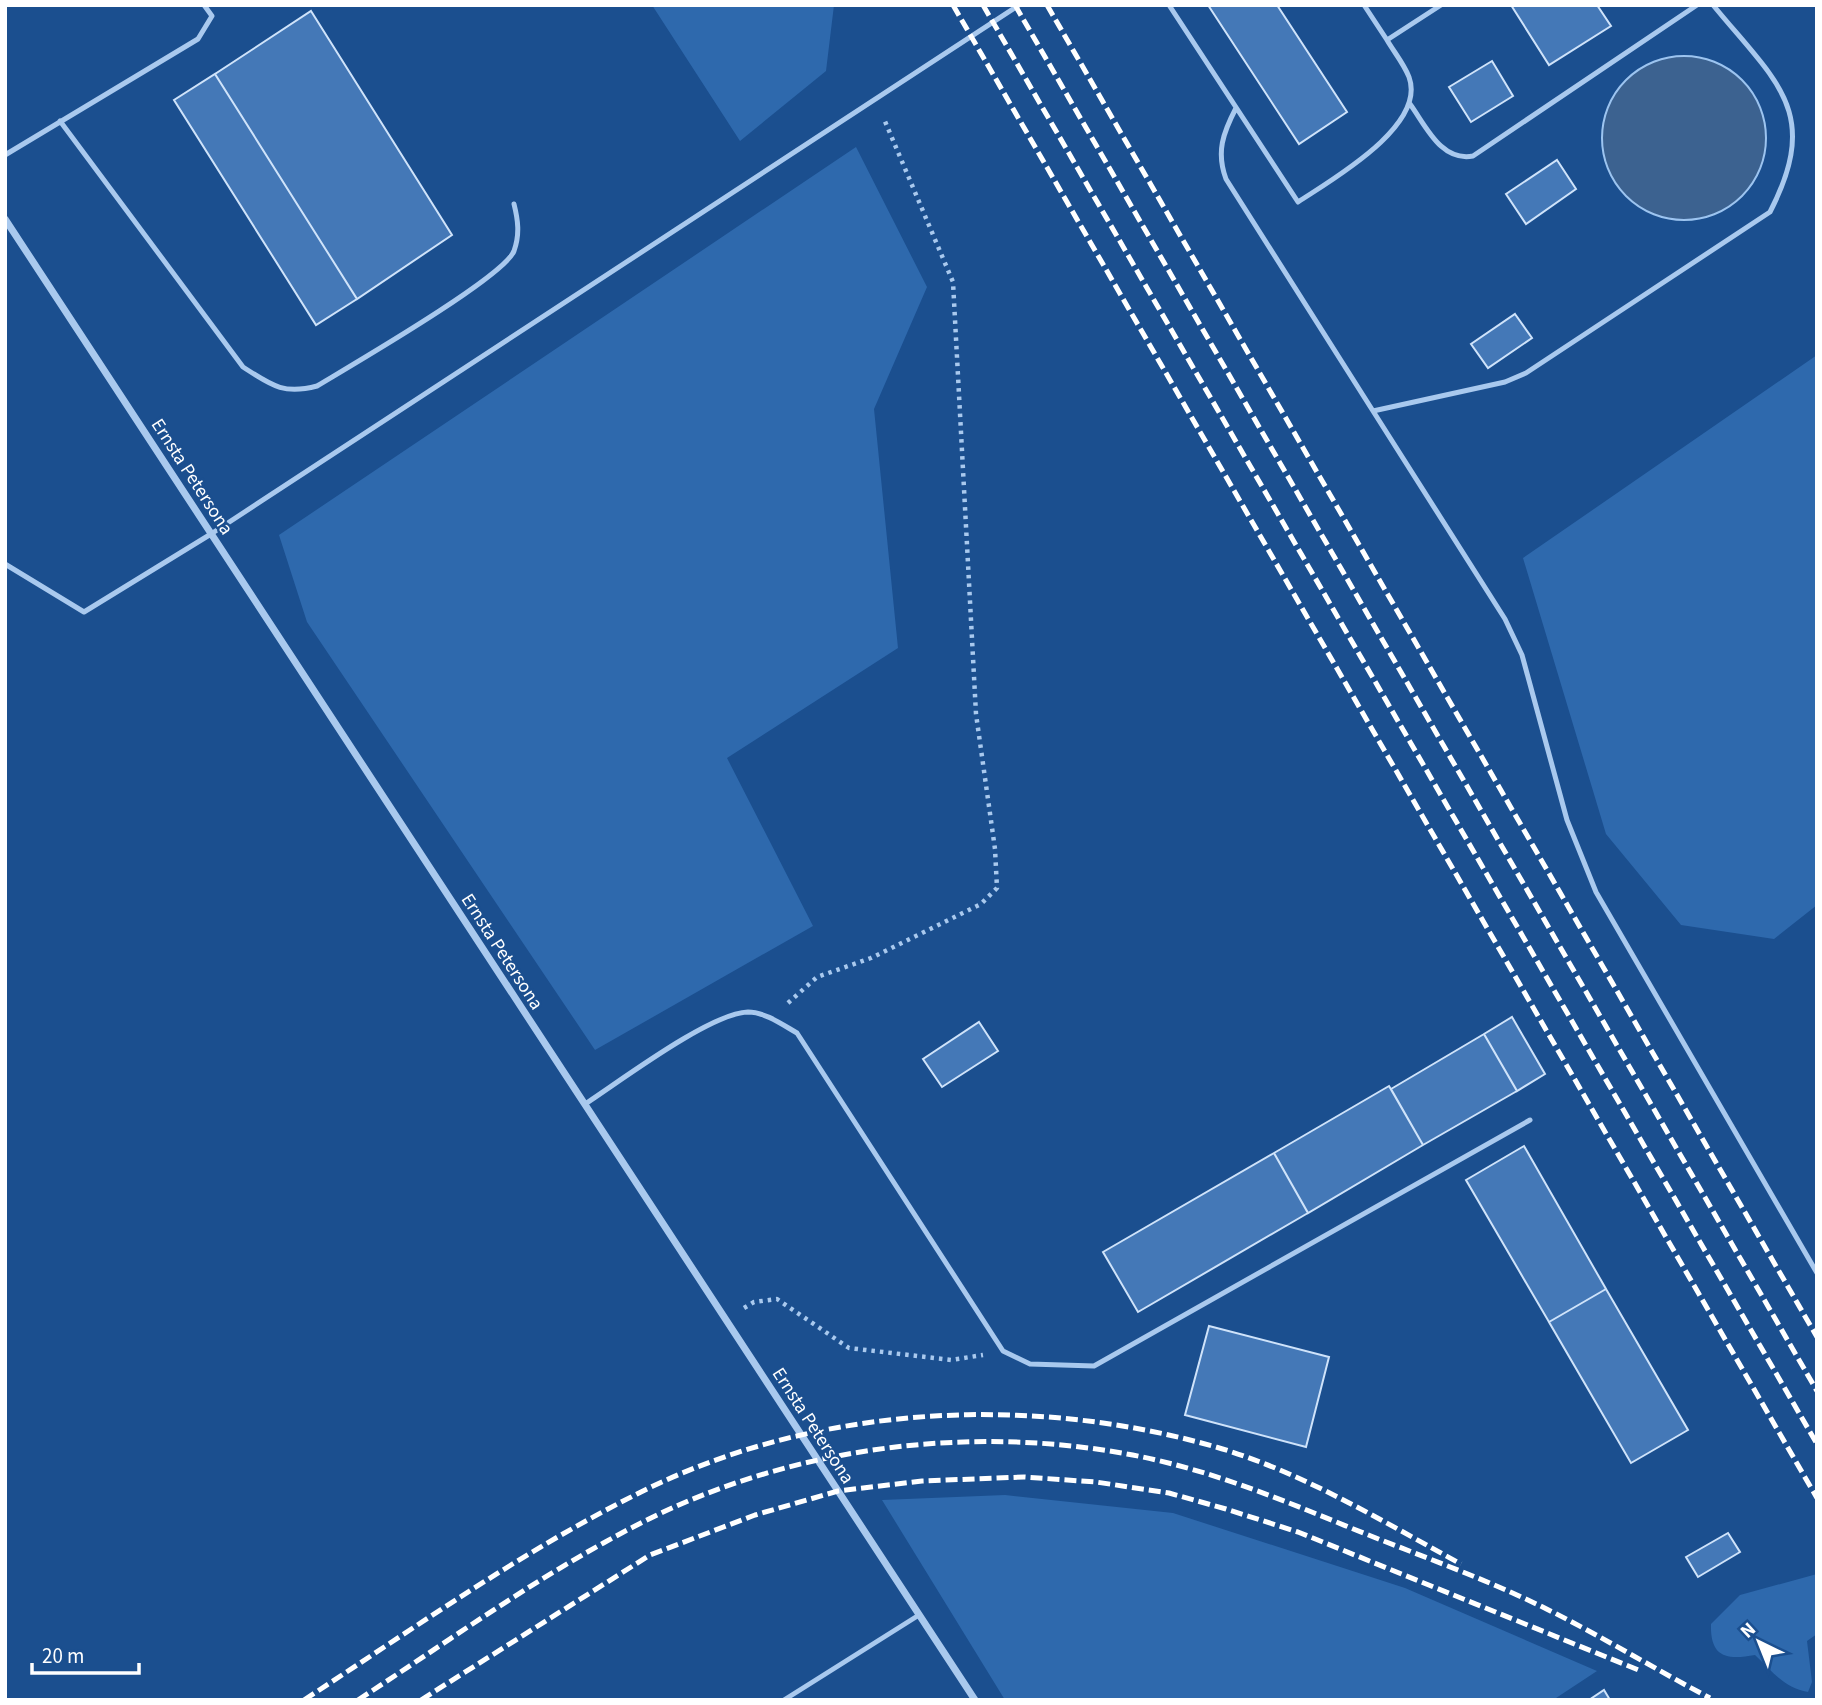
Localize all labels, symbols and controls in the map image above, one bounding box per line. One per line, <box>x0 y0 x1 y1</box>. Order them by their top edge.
street label: Ernsta Petersona <box>144 413 240 540</box>
street label: Ernsta Petersona <box>454 888 550 1015</box>
street label: Ernsta Petersona <box>765 1362 861 1489</box>
north arrow <box>1724 1607 1794 1677</box>
text: N <box>1735 1616 1762 1645</box>
scale bar <box>32 1632 138 1676</box>
text: 20 m <box>42 1641 84 1671</box>

